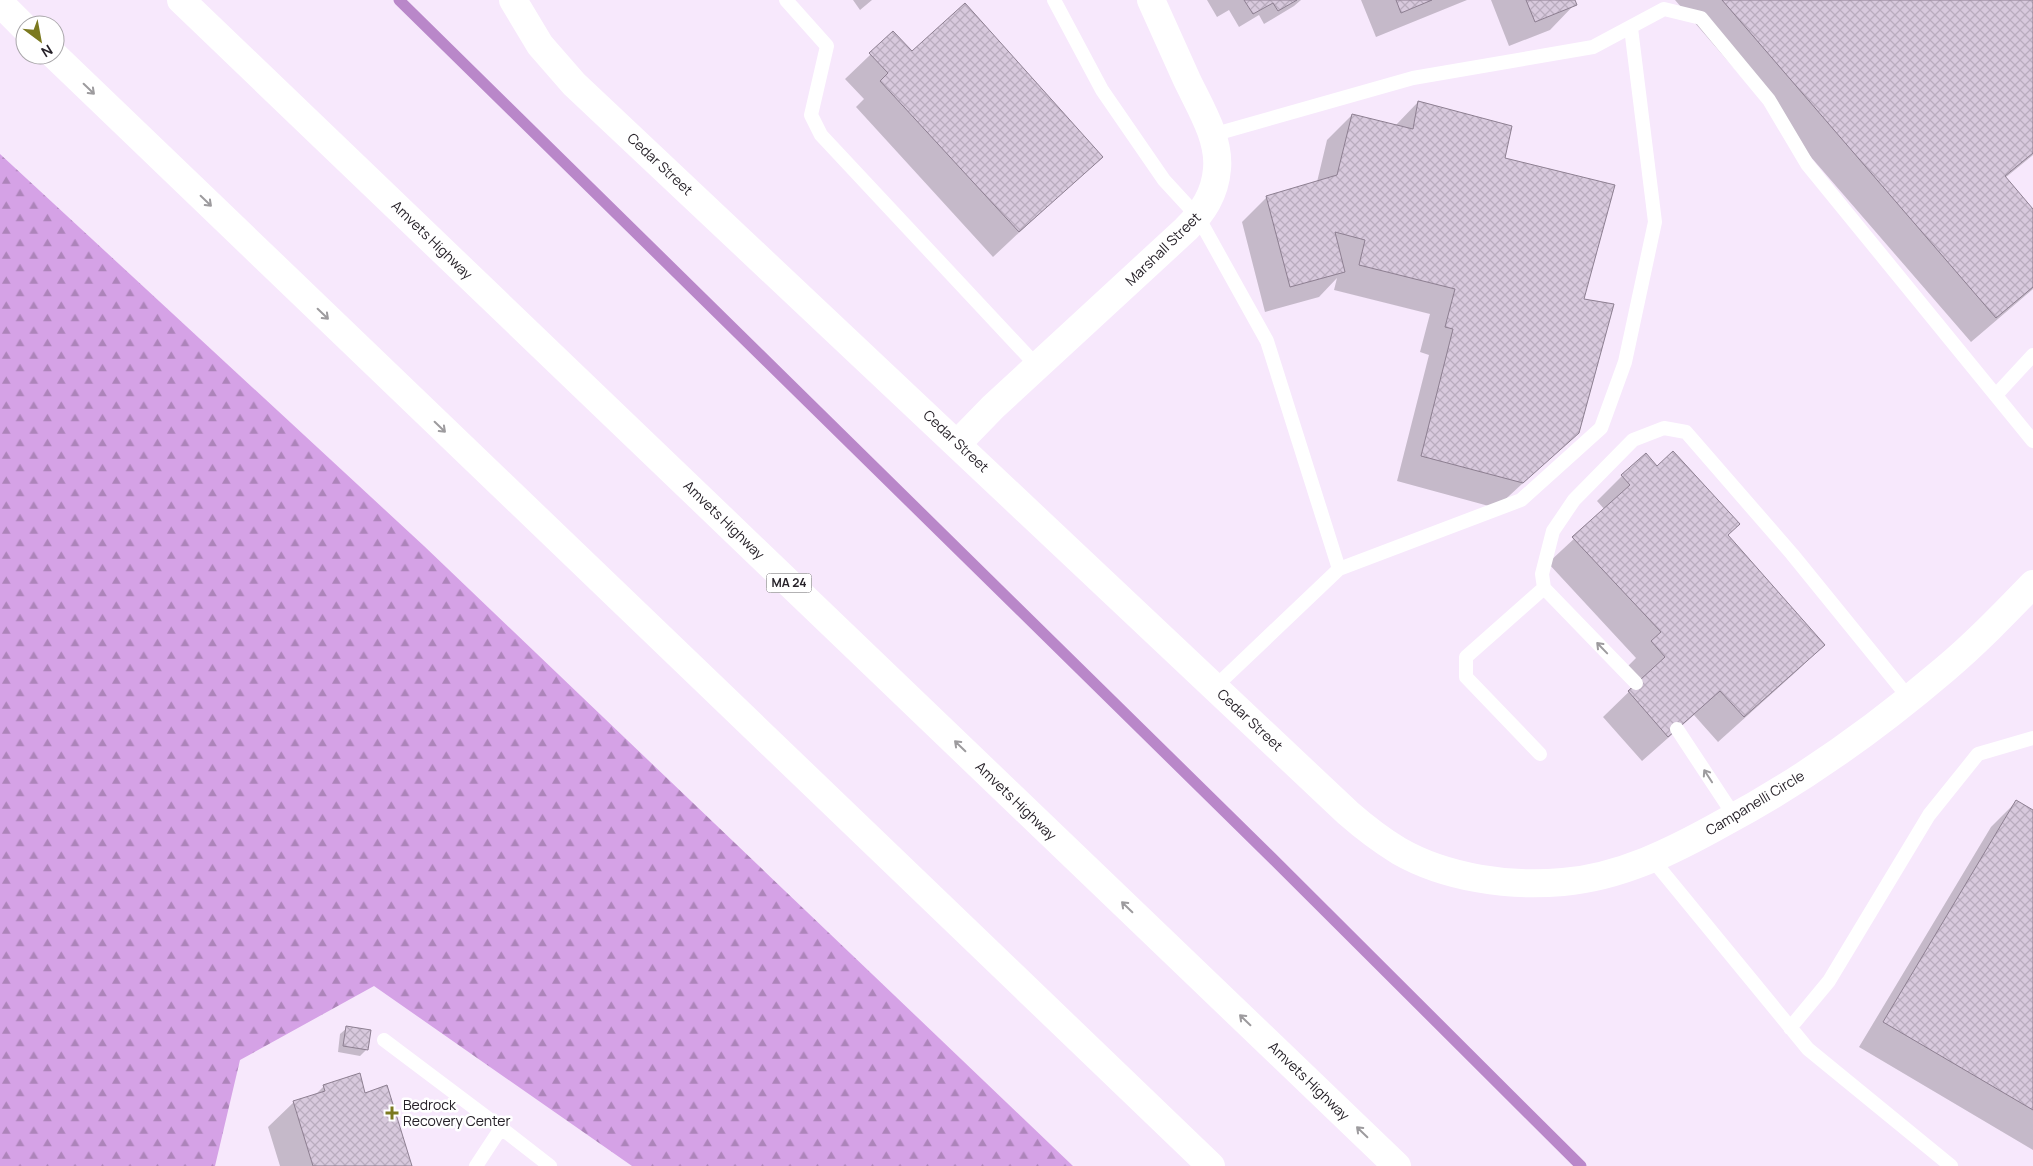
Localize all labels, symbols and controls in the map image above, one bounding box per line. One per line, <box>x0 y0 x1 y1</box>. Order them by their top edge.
north arrow <box>15 15 65 65</box>
text: N <box>38 41 56 62</box>
one-way arrow <box>82 83 95 95</box>
street label: Cedar Street <box>623 128 698 199</box>
one-way arrow <box>199 195 211 207</box>
street label: Amvets Highway <box>388 196 478 284</box>
street label: Marshall Street <box>1121 207 1205 290</box>
one-way arrow <box>317 308 330 320</box>
street label: Cedar Street <box>919 405 994 476</box>
one-way arrow <box>434 421 446 433</box>
street label: Amvets Highway <box>680 476 770 564</box>
road number: MA 24 <box>766 574 812 592</box>
one-way arrow <box>1596 641 1608 654</box>
street label: Cedar Street <box>1213 684 1288 755</box>
one-way arrow <box>953 740 966 752</box>
street label: Amvets Highway <box>972 757 1062 845</box>
street label: Campanelli Circle <box>1702 766 1808 840</box>
one-way arrow <box>1703 770 1713 784</box>
one-way arrow <box>1121 901 1134 913</box>
one-way arrow <box>1238 1014 1251 1026</box>
street label: Amvets Highway <box>1265 1037 1355 1125</box>
place label: Bedrock Recovery Center <box>403 1095 511 1130</box>
marker: Bedrock Recovery Center <box>385 1106 399 1120</box>
one-way arrow <box>1355 1126 1368 1138</box>

